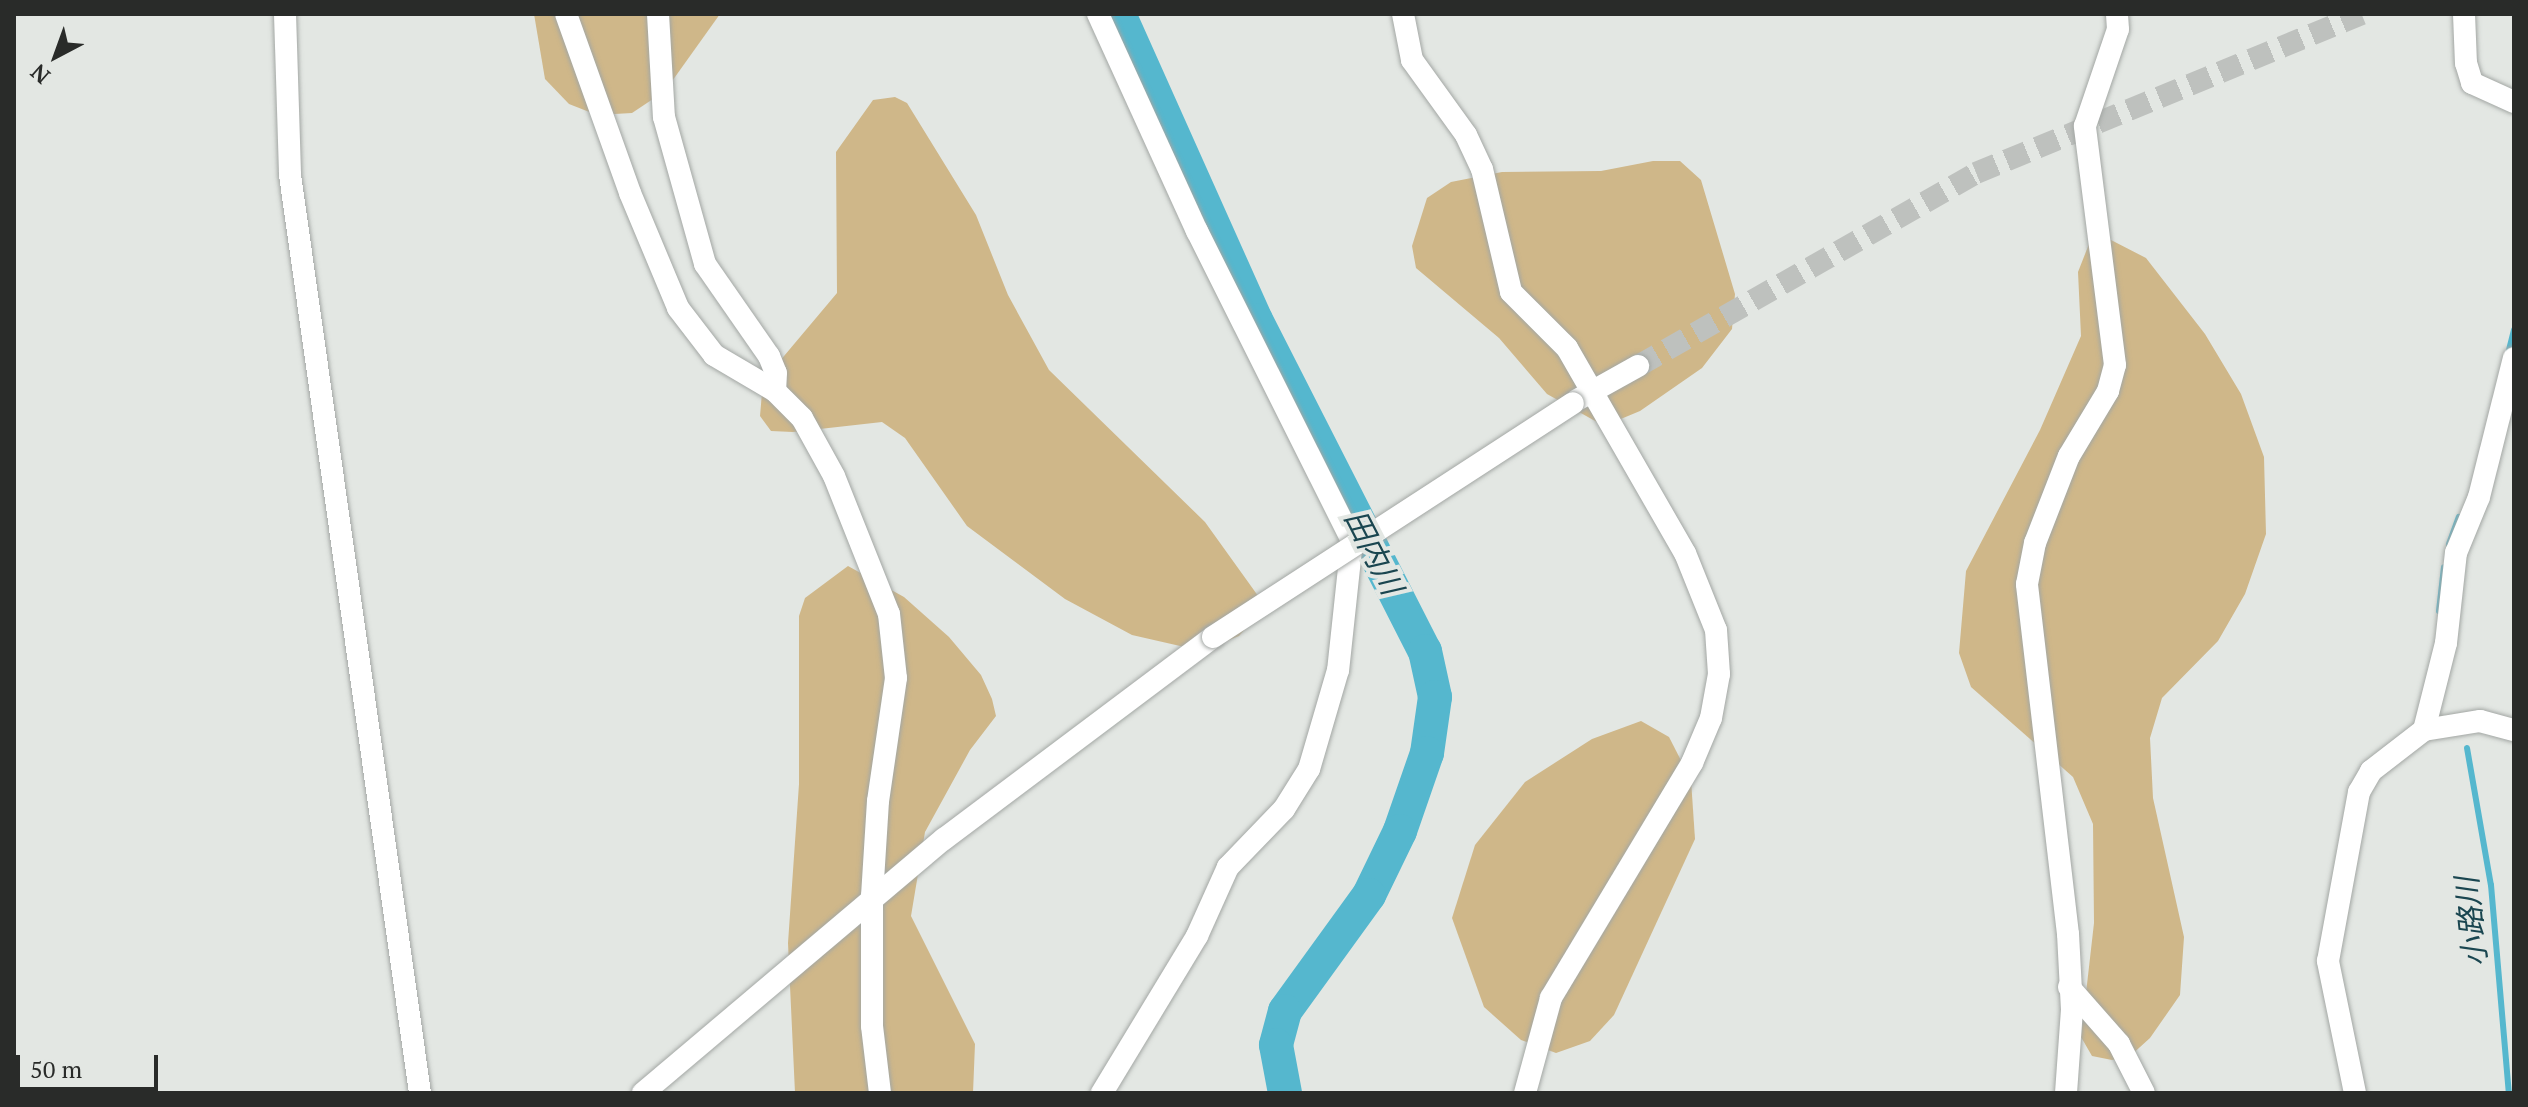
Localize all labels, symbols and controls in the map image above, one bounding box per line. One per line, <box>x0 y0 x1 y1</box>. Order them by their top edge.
north arrow <box>16 16 96 96</box>
text: N <box>24 58 56 91</box>
water label: 田内川 <box>1338 504 1410 600</box>
water label: 小路川 <box>2448 875 2494 969</box>
scale bar <box>20 1039 162 1089</box>
text: 50 m <box>30 1053 82 1085</box>

